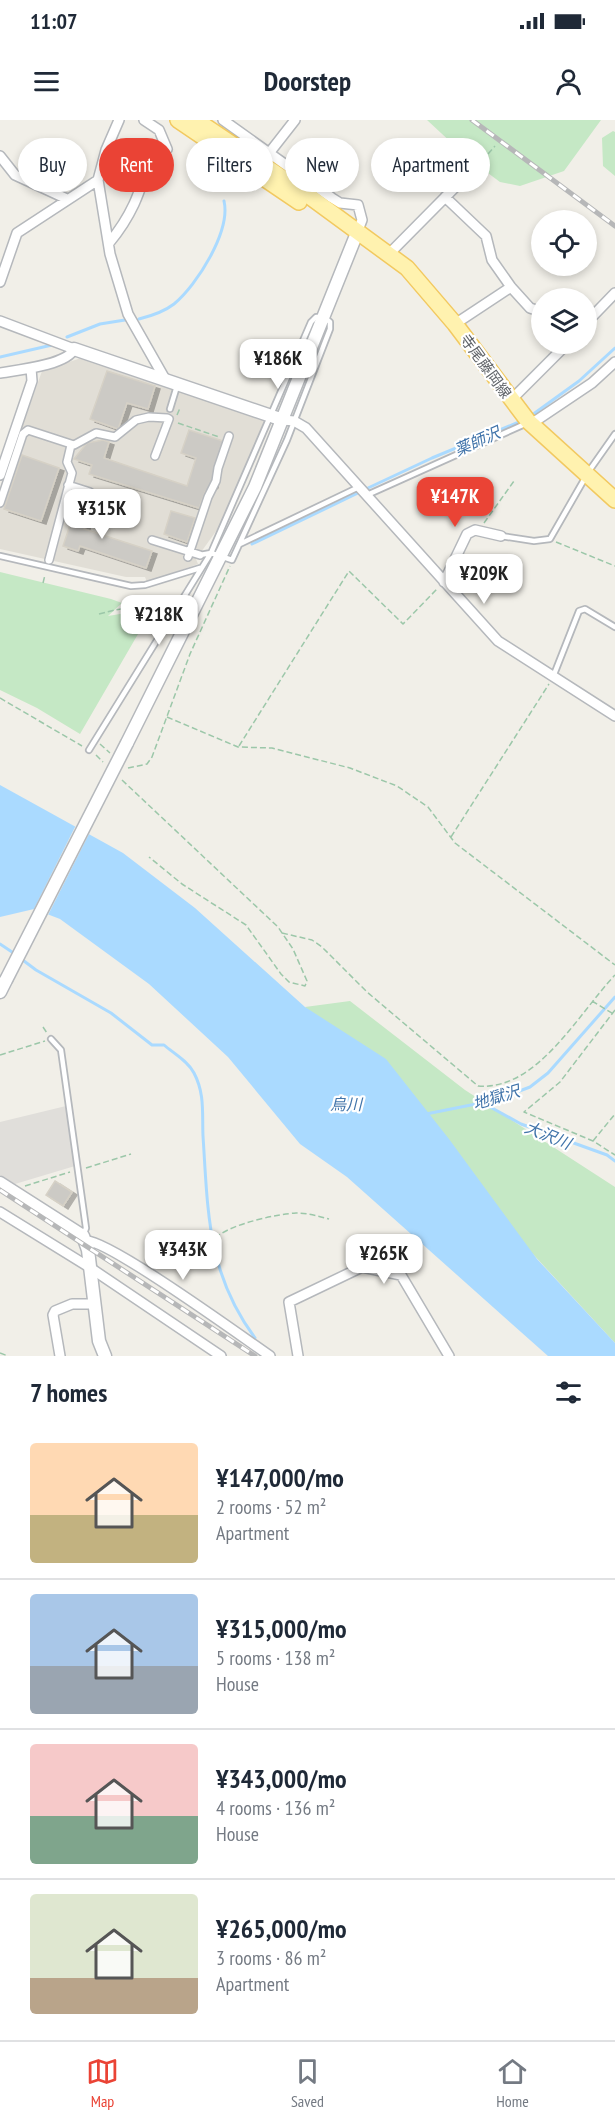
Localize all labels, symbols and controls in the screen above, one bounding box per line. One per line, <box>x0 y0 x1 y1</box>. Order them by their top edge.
text: 11:07 <box>30 7 78 35</box>
text: Doorstep <box>264 64 351 98</box>
icon: menu <box>30 65 63 98</box>
icon: person <box>552 65 585 98</box>
chip: Buy <box>18 138 87 192</box>
chip: Rent <box>99 138 174 192</box>
chip: Filters <box>186 138 273 192</box>
chip: New <box>285 138 359 192</box>
chip: Apartment <box>371 138 490 192</box>
map controls <box>531 210 597 354</box>
button: locate <box>531 210 597 276</box>
button: layers <box>531 288 597 354</box>
street label: 寺尾藤岡線 <box>456 330 516 402</box>
pin: ¥186K <box>236 339 320 390</box>
text: ¥186K <box>254 345 302 371</box>
water label: 薬師沢 <box>451 421 505 460</box>
pin: ¥147K <box>413 477 497 528</box>
text: ¥147K <box>431 483 479 509</box>
pin: ¥315K <box>60 489 144 540</box>
text: ¥315K <box>78 495 126 521</box>
pin: ¥209K <box>442 554 526 605</box>
text: ¥209K <box>460 560 508 586</box>
pin: ¥218K <box>117 595 201 646</box>
text: ¥218K <box>135 601 183 627</box>
water label: 地獄沢 <box>470 1080 524 1114</box>
water label: 烏川 <box>330 1094 364 1114</box>
water label: 大沢川 <box>522 1117 576 1154</box>
pin: ¥343K <box>141 1230 225 1281</box>
pin: ¥265K <box>342 1234 426 1285</box>
text: ¥343K <box>159 1236 207 1262</box>
text: ¥265K <box>360 1240 408 1266</box>
text: 7 homes <box>30 1376 107 1409</box>
icon: filters <box>552 1376 585 1409</box>
text: ¥147,000/mo <box>216 1461 344 1494</box>
icon: home <box>78 1467 150 1539</box>
text: 2 rooms · 52 m² <box>216 1494 326 1520</box>
text: Apartment <box>216 1520 289 1546</box>
text: ¥315,000/mo <box>216 1612 347 1645</box>
icon: home <box>78 1618 150 1690</box>
text: 5 rooms · 138 m² <box>216 1645 335 1671</box>
text: House <box>216 1671 259 1697</box>
text: ¥343,000/mo <box>216 1762 347 1795</box>
icon: home <box>78 1768 150 1840</box>
text: 4 rooms · 136 m² <box>216 1795 335 1821</box>
text: House <box>216 1821 259 1847</box>
text: ¥265,000/mo <box>216 1912 347 1945</box>
icon: home <box>78 1918 150 1990</box>
text: 3 rooms · 86 m² <box>216 1945 326 1971</box>
text: Apartment <box>216 1971 289 1997</box>
tab: Map <box>86 2055 119 2111</box>
tab: Saved <box>291 2055 324 2111</box>
tab: Home <box>496 2055 529 2111</box>

